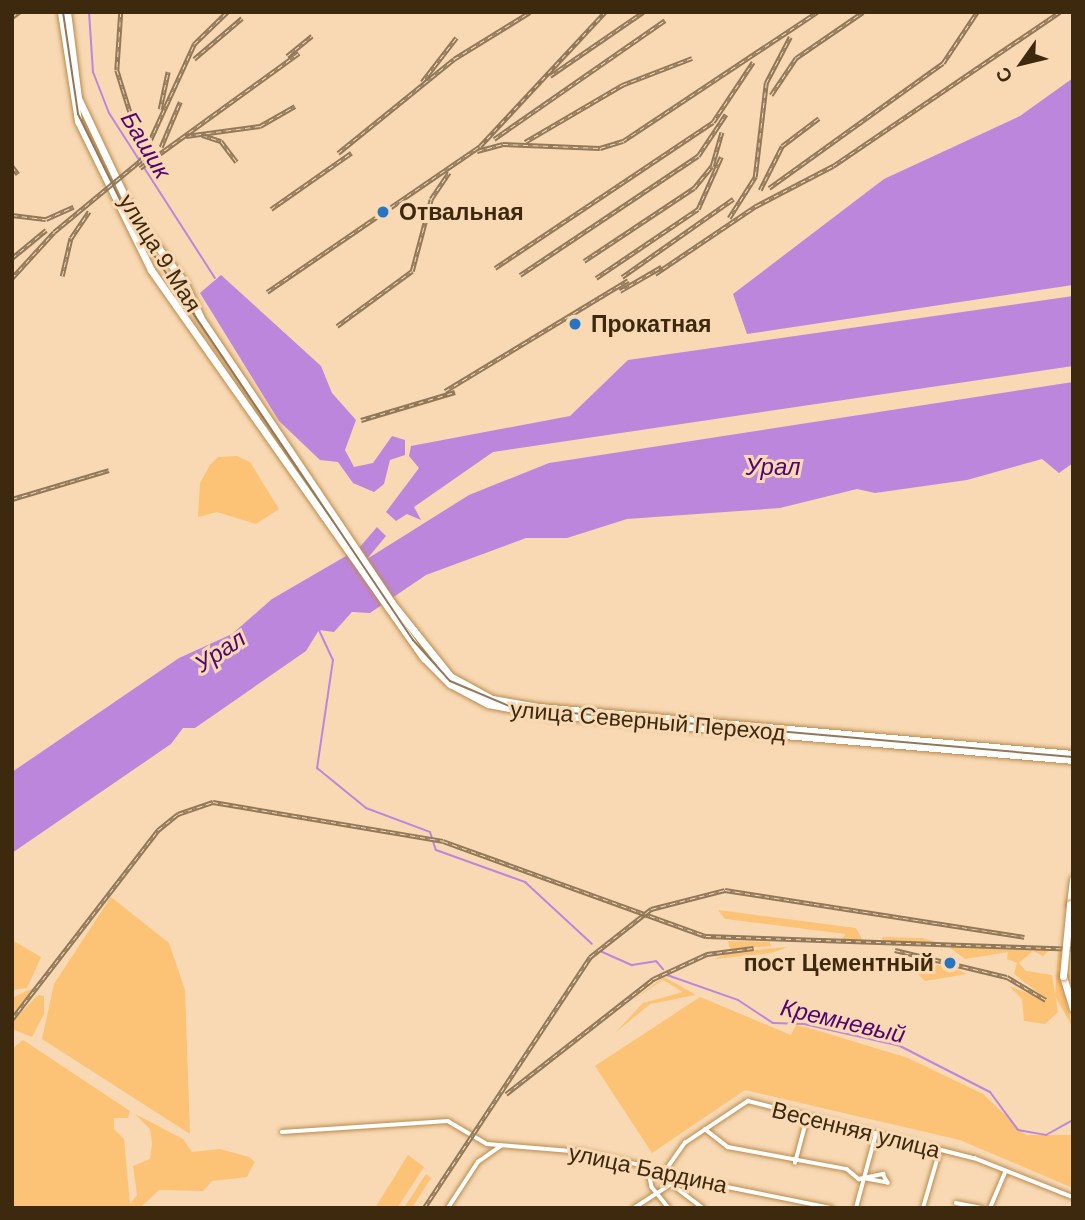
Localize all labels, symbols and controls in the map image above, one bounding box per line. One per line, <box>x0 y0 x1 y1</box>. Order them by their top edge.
north arrow <box>987 28 1057 98</box>
text: С <box>992 63 1017 87</box>
water label: Башик <box>115 106 177 184</box>
street label: улица 9 Мая <box>113 189 207 317</box>
place label: Отвальная <box>399 198 524 226</box>
marker: Отвальная <box>373 202 393 222</box>
place label: Прокатная <box>591 310 711 338</box>
marker: Прокатная <box>565 314 585 334</box>
water label: Урал <box>745 453 801 481</box>
water label: Урал <box>189 624 251 678</box>
street label: улица Северный Переход <box>509 695 787 747</box>
place label: пост Цементный <box>744 949 934 977</box>
marker: пост Цементный <box>940 953 960 973</box>
water label: Кремневый <box>778 993 908 1049</box>
street label: Весенняя улица <box>769 1096 943 1164</box>
street label: улица Бардина <box>566 1139 730 1199</box>

